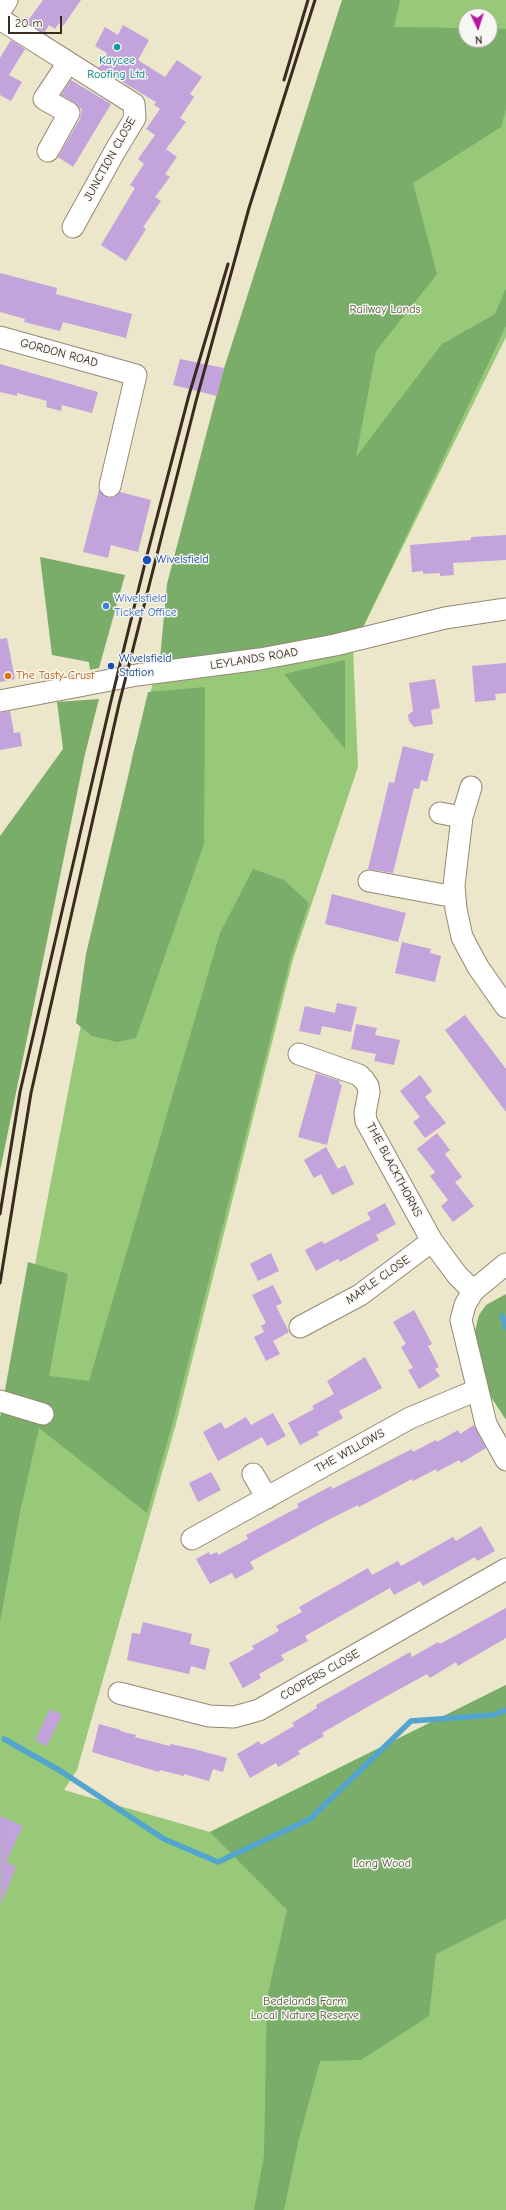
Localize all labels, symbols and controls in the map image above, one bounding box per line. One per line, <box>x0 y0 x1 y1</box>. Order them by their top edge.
scale bar <box>10 8 64 34</box>
north arrow <box>458 8 498 48</box>
text: 20 m <box>15 16 43 30</box>
text: N <box>475 33 483 46</box>
marker: Kaycee Roofing Ltd. <box>112 42 122 52</box>
place label: Kaycee Roofing Ltd. <box>87 54 147 82</box>
street label: JUNCTION CLOSE <box>81 114 139 204</box>
park label: Railway Lands <box>349 303 421 317</box>
street label: GORDON ROAD <box>18 336 100 370</box>
place label: Wivelsfield <box>156 553 209 567</box>
marker: Wivelsfield <box>141 554 153 566</box>
place label: Wivelsfield Ticket Office <box>114 592 177 620</box>
marker: Wivelsfield Ticket Office <box>101 601 111 611</box>
street label: LEYLANDS ROAD <box>209 645 299 673</box>
place label: Wivelsfield Station <box>119 652 172 680</box>
marker: Wivelsfield Station <box>106 661 116 671</box>
place label: The Tasty Crust <box>16 669 95 683</box>
marker: The Tasty Crust <box>3 671 13 681</box>
street label: THE BLACKTHORNS <box>363 1120 425 1220</box>
street label: MAPLE CLOSE <box>343 1252 413 1308</box>
street label: THE WILLOWS <box>313 1426 387 1476</box>
street label: COOPERS CLOSE <box>278 1646 362 1704</box>
park label: Long Wood <box>353 1857 411 1871</box>
park label: Bedelands Farm Local Nature Reserve <box>251 1995 359 2023</box>

